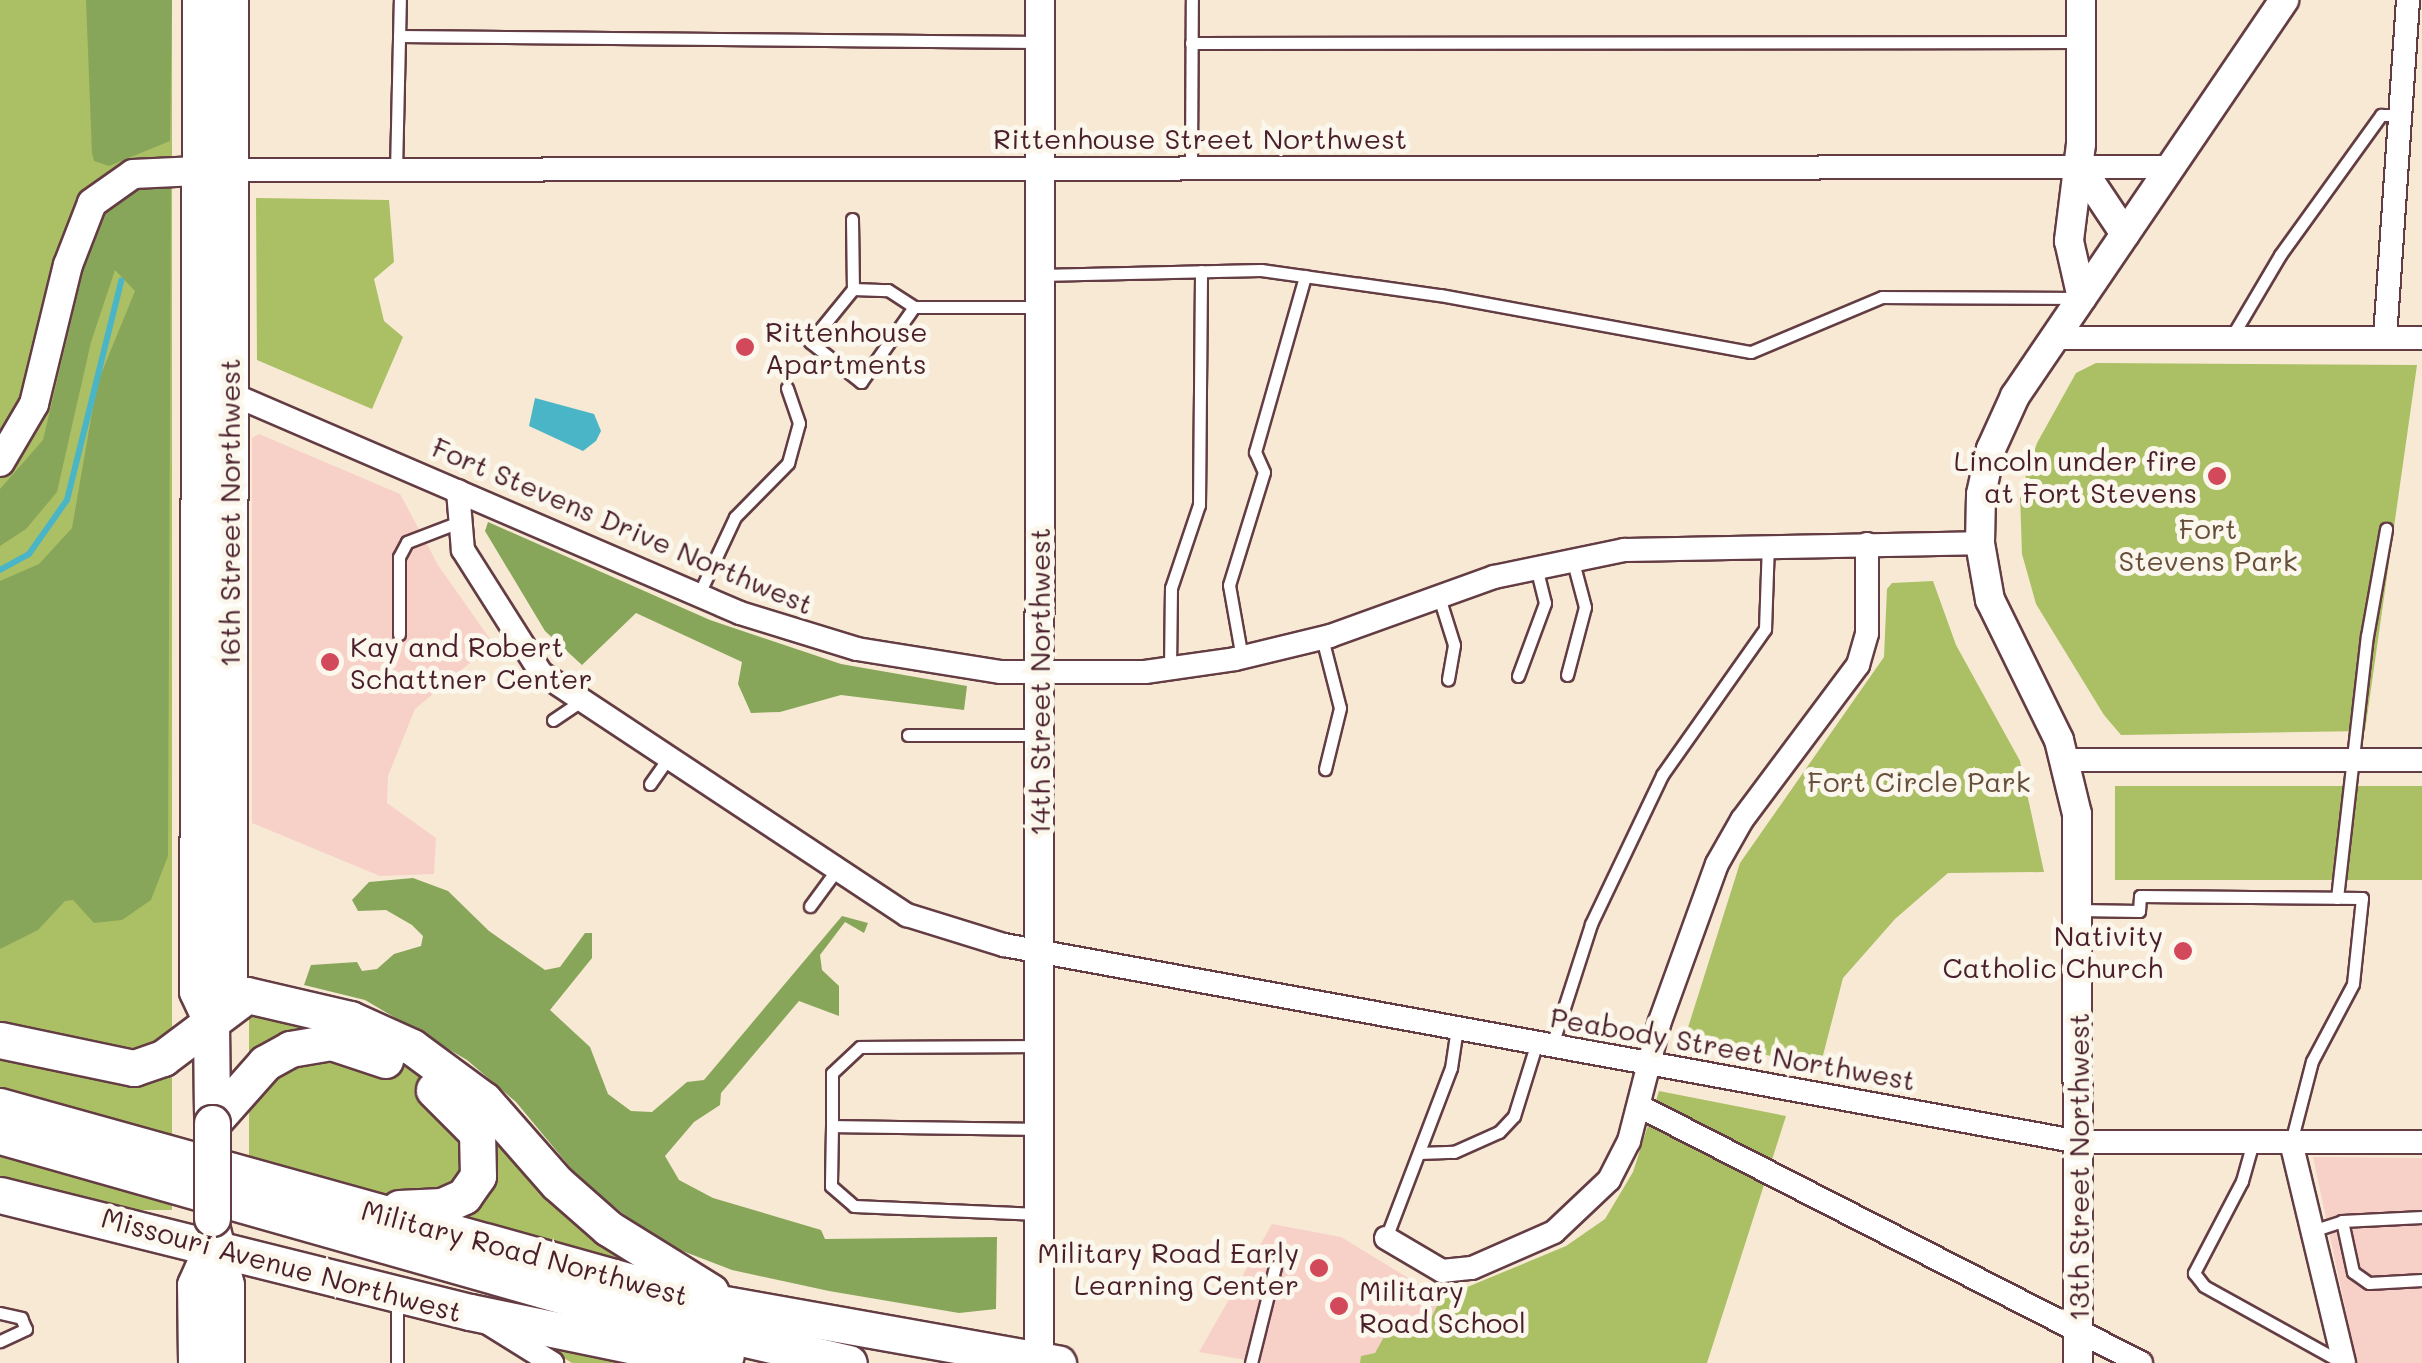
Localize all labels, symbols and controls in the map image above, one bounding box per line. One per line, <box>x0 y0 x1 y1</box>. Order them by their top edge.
street label: Rittenhouse Street Northwest <box>993 121 1407 155</box>
place label: Rittenhouse Apartments <box>765 314 928 380</box>
marker: Rittenhouse Apartments <box>734 336 756 358</box>
street label: 16th Street Northwest <box>212 358 246 668</box>
street label: Fort Stevens Drive Northwest <box>427 429 819 621</box>
place label: Lincoln under fire at Fort Stevens <box>1954 443 2197 509</box>
marker: Lincoln under fire at Fort Stevens <box>2206 465 2228 487</box>
park label: Fort Stevens Park <box>2118 511 2298 577</box>
street label: 14th Street Northwest <box>1022 528 1056 836</box>
place label: Kay and Robert Schattner Center <box>350 629 593 695</box>
marker: Kay and Robert Schattner Center <box>319 651 341 673</box>
park label: Fort Circle Park <box>1807 764 2031 798</box>
place label: Nativity Catholic Church <box>1942 918 2163 984</box>
marker: Nativity Catholic Church <box>2172 940 2194 962</box>
street label: Peabody Street Northwest <box>1548 999 1918 1097</box>
street label: 13th Street Northwest <box>2061 1013 2095 1321</box>
street label: Military Road Northwest <box>358 1192 692 1312</box>
street label: Missouri Avenue Northwest <box>98 1200 466 1328</box>
place label: Military Road Early Learning Center <box>1037 1235 1299 1301</box>
marker: Military Road Early Learning Center <box>1308 1257 1330 1279</box>
place label: Military Road School <box>1359 1273 1526 1339</box>
marker: Military Road School <box>1328 1295 1350 1317</box>

